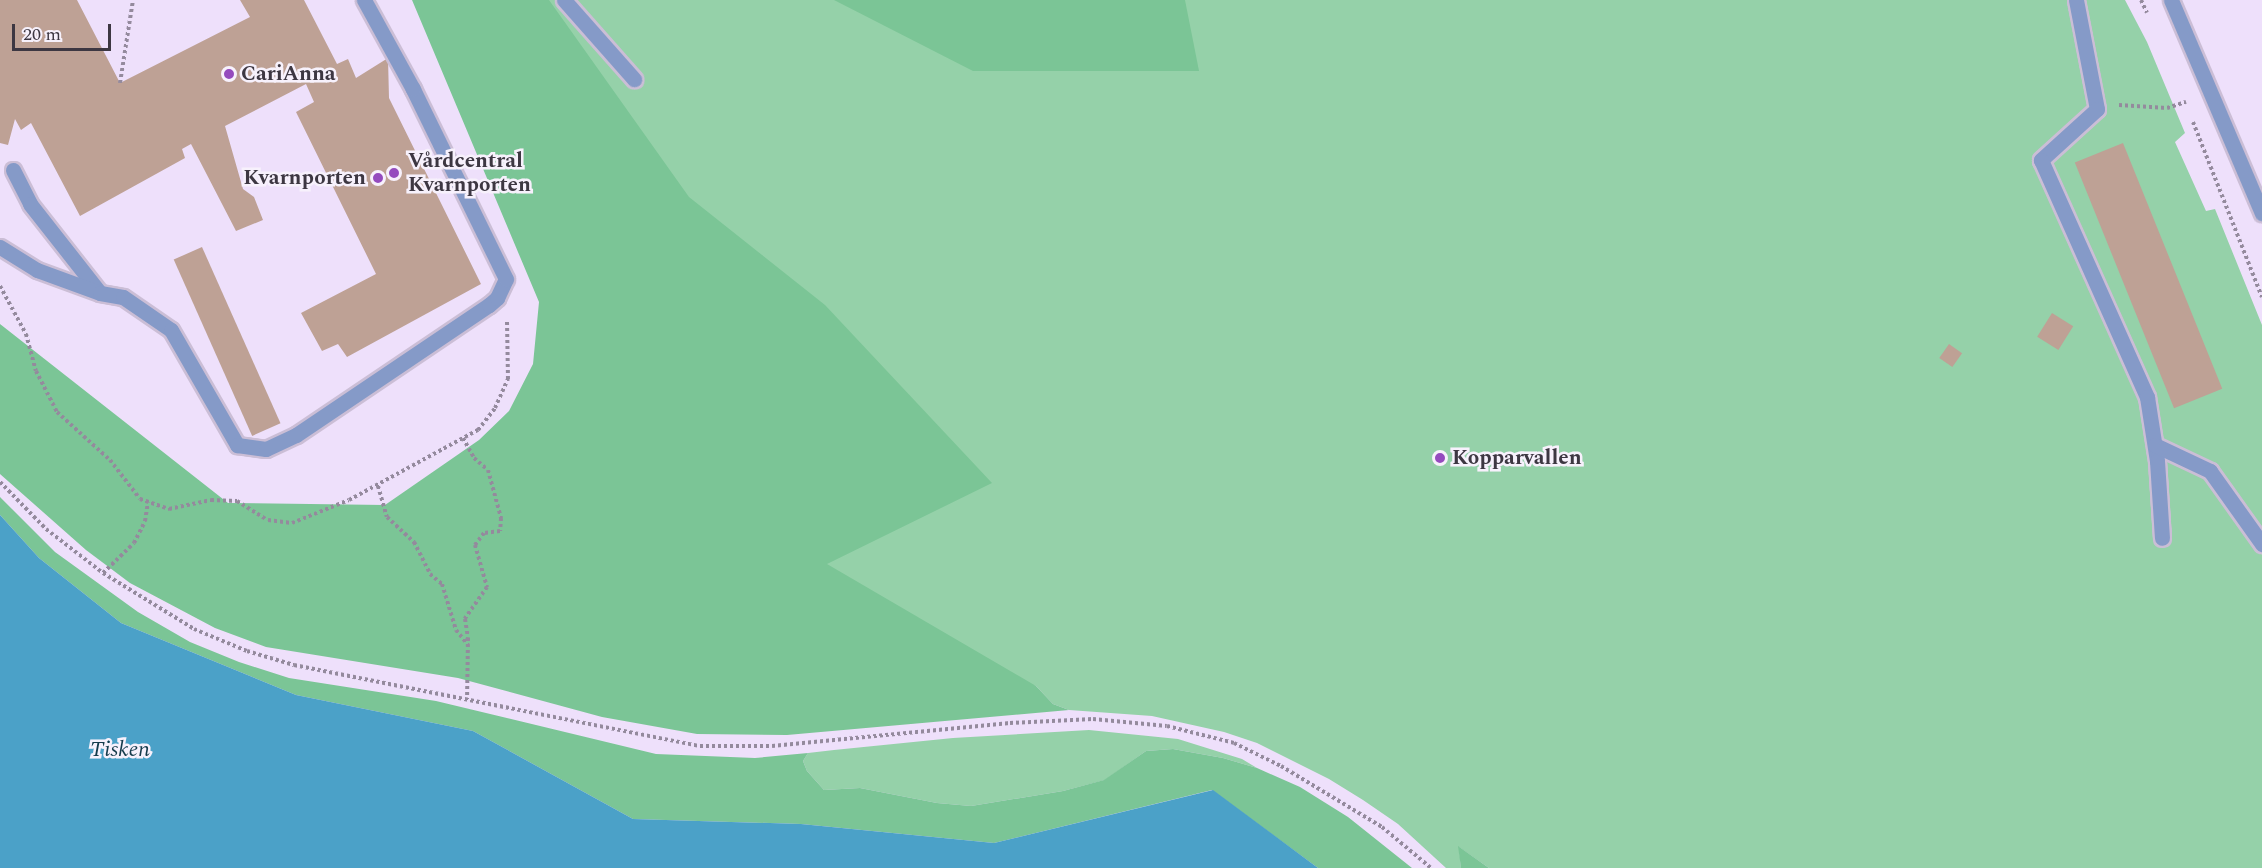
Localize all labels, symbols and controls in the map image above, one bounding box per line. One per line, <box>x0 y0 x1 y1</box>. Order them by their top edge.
scale bar <box>15 12 114 50</box>
text: 20 m <box>23 21 61 48</box>
place label: CariAnna <box>241 61 336 87</box>
marker: CariAnna <box>222 67 236 81</box>
place label: Vårdcentral Kvarnporten <box>408 148 531 198</box>
marker: Vårdcentral Kvarnporten <box>385 164 403 182</box>
place label: Kvarnporten <box>243 165 366 191</box>
marker: Kvarnporten <box>371 171 385 185</box>
place label: Kopparvallen <box>1452 445 1582 471</box>
marker: Kopparvallen <box>1433 451 1447 465</box>
water label: Tisken <box>90 737 150 763</box>

